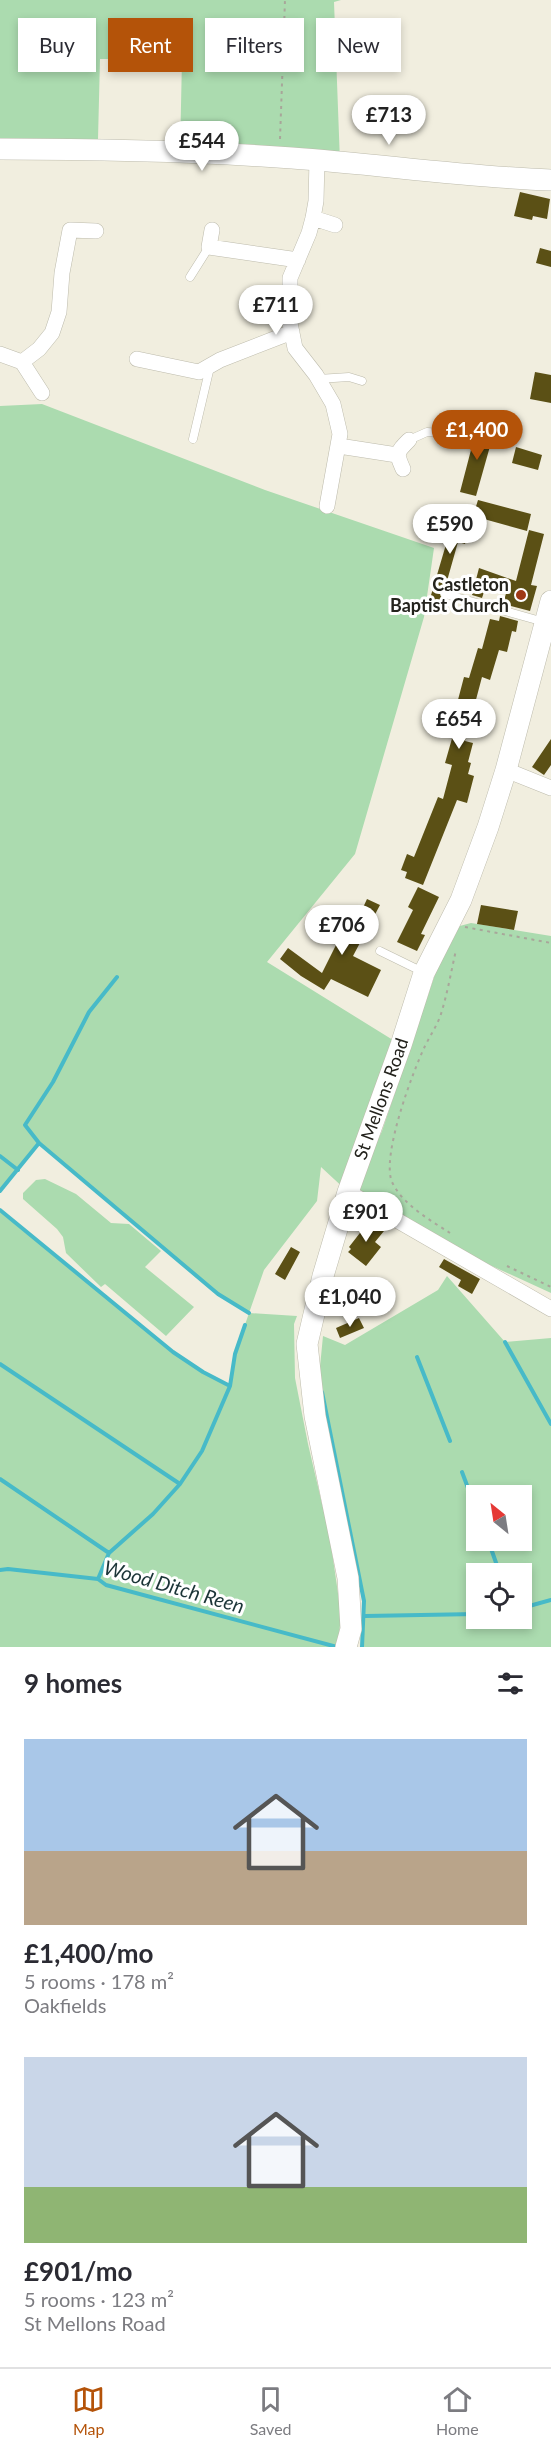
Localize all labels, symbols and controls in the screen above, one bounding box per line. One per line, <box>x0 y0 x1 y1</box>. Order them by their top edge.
chip: Buy <box>18 18 96 72</box>
chip: Rent <box>108 18 193 72</box>
chip: Filters <box>205 18 304 72</box>
chip: New <box>316 18 401 72</box>
pin: £713 <box>353 95 425 146</box>
text: £713 <box>366 102 412 126</box>
pin: £544 <box>166 121 238 172</box>
text: £544 <box>179 128 225 152</box>
pin: £711 <box>240 285 312 336</box>
text: £711 <box>253 292 299 316</box>
pin: £1,400 <box>428 410 526 461</box>
text: £1,400 <box>446 417 508 441</box>
pin: £590 <box>414 504 486 555</box>
text: £590 <box>427 511 473 535</box>
place label: Castleton Baptist Church <box>390 573 509 616</box>
marker: Castleton Baptist Church <box>514 588 528 602</box>
pin: £654 <box>423 699 495 750</box>
text: £654 <box>436 706 482 730</box>
pin: £706 <box>306 905 378 956</box>
text: £706 <box>319 912 365 936</box>
street label: St Mellons Road <box>349 1035 412 1162</box>
pin: £901 <box>330 1192 402 1243</box>
text: £901 <box>343 1199 389 1223</box>
pin: £1,040 <box>301 1277 399 1328</box>
text: £1,040 <box>319 1284 381 1308</box>
north arrow <box>466 1485 532 1551</box>
map controls <box>466 1485 532 1629</box>
water label: Wood Ditch Reen <box>101 1555 247 1618</box>
button: locate <box>466 1563 532 1629</box>
text: 9 homes <box>24 1667 122 1699</box>
icon: filters <box>494 1667 527 1700</box>
icon: home <box>222 1778 330 1886</box>
text: £1,400/mo <box>24 1937 154 1969</box>
text: 5 rooms · 178 m² <box>24 1969 174 1993</box>
text: Oakfields <box>24 1993 106 2017</box>
icon: home <box>222 2096 330 2204</box>
text: £901/mo <box>24 2255 132 2287</box>
text: 5 rooms · 123 m² <box>24 2287 174 2311</box>
text: St Mellons Road <box>24 2311 166 2335</box>
tab: Map <box>72 2383 105 2438</box>
tab: Saved <box>250 2383 292 2438</box>
tab: Home <box>436 2383 479 2438</box>

